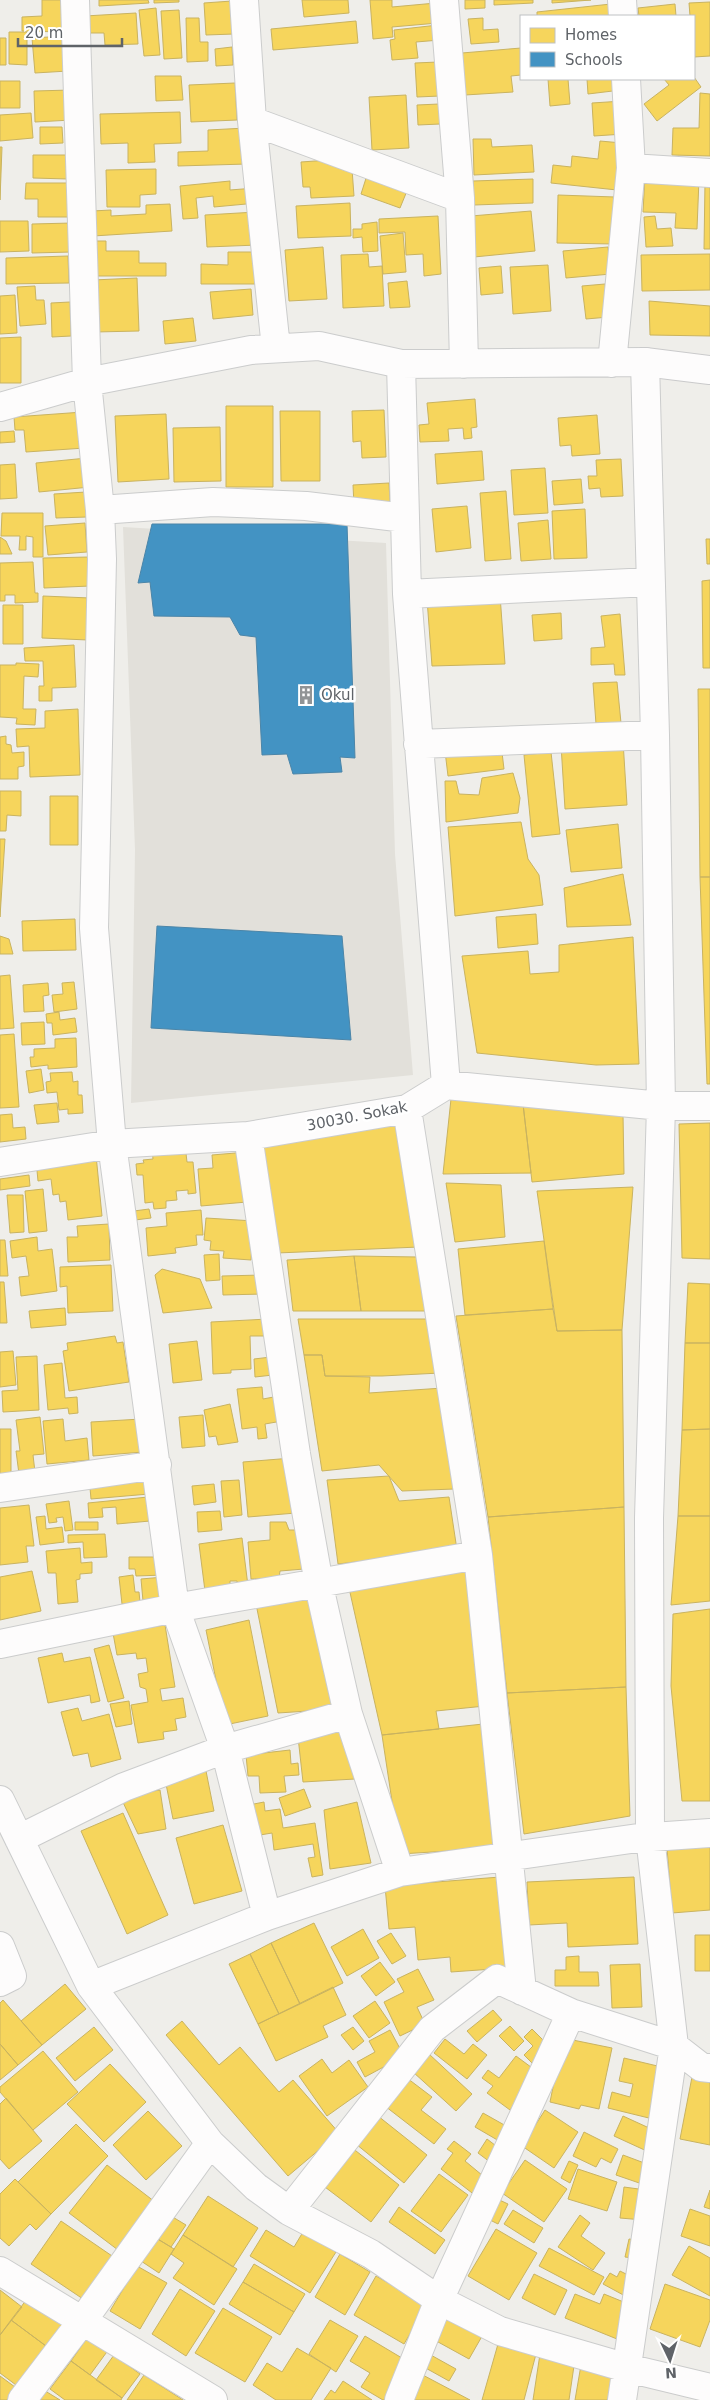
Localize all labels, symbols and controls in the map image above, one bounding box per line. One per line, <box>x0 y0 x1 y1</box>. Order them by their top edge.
scale bar <box>18 15 121 47</box>
legend <box>520 15 695 80</box>
text: 20 m <box>25 24 63 42</box>
text: Homes <box>565 26 617 44</box>
text: Schools <box>565 51 623 69</box>
building icon: Okul <box>295 684 317 706</box>
place label: Okul <box>321 686 355 704</box>
street label: 30030. Sokak <box>305 1097 409 1135</box>
north arrow <box>645 2335 695 2385</box>
text: N <box>665 2365 677 2381</box>

